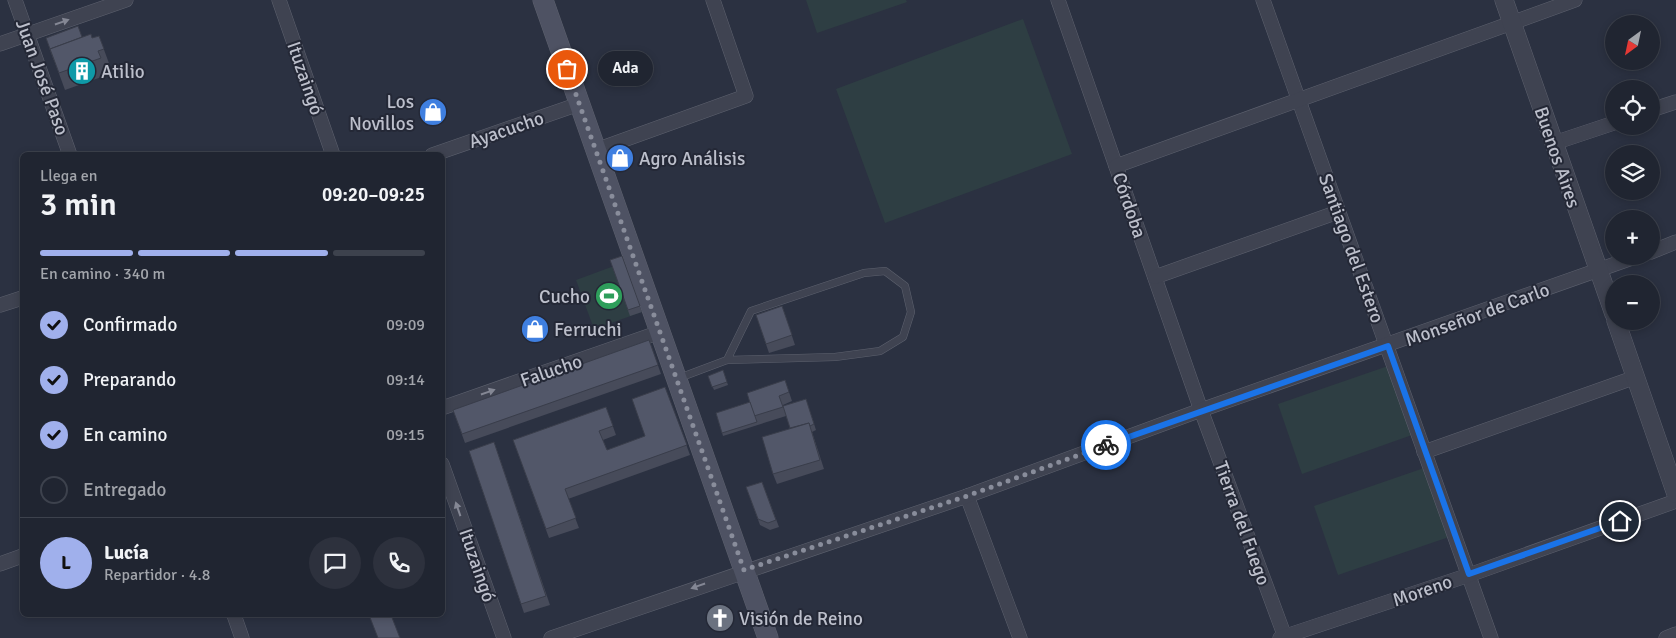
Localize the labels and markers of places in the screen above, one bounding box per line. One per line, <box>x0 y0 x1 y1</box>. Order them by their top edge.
pin <box>546 48 588 90</box>
callout: Ada <box>597 52 652 86</box>
building icon: Atilio <box>67 56 97 86</box>
place label: Atilio <box>101 60 145 84</box>
place label: Los Novillos <box>349 90 414 136</box>
shop icon: Los Novillos <box>418 97 448 127</box>
shop icon: Agro Análisis <box>605 143 635 173</box>
place label: Agro Análisis <box>639 147 745 171</box>
sports icon: Cucho <box>594 281 624 311</box>
place label: Cucho <box>539 285 590 309</box>
shop icon: Ferruchi <box>520 314 550 344</box>
place label: Ferruchi <box>554 318 622 342</box>
pin <box>1599 500 1641 542</box>
church icon: Visión de Reino <box>705 603 735 633</box>
place label: Visión de Reino <box>739 607 863 631</box>

